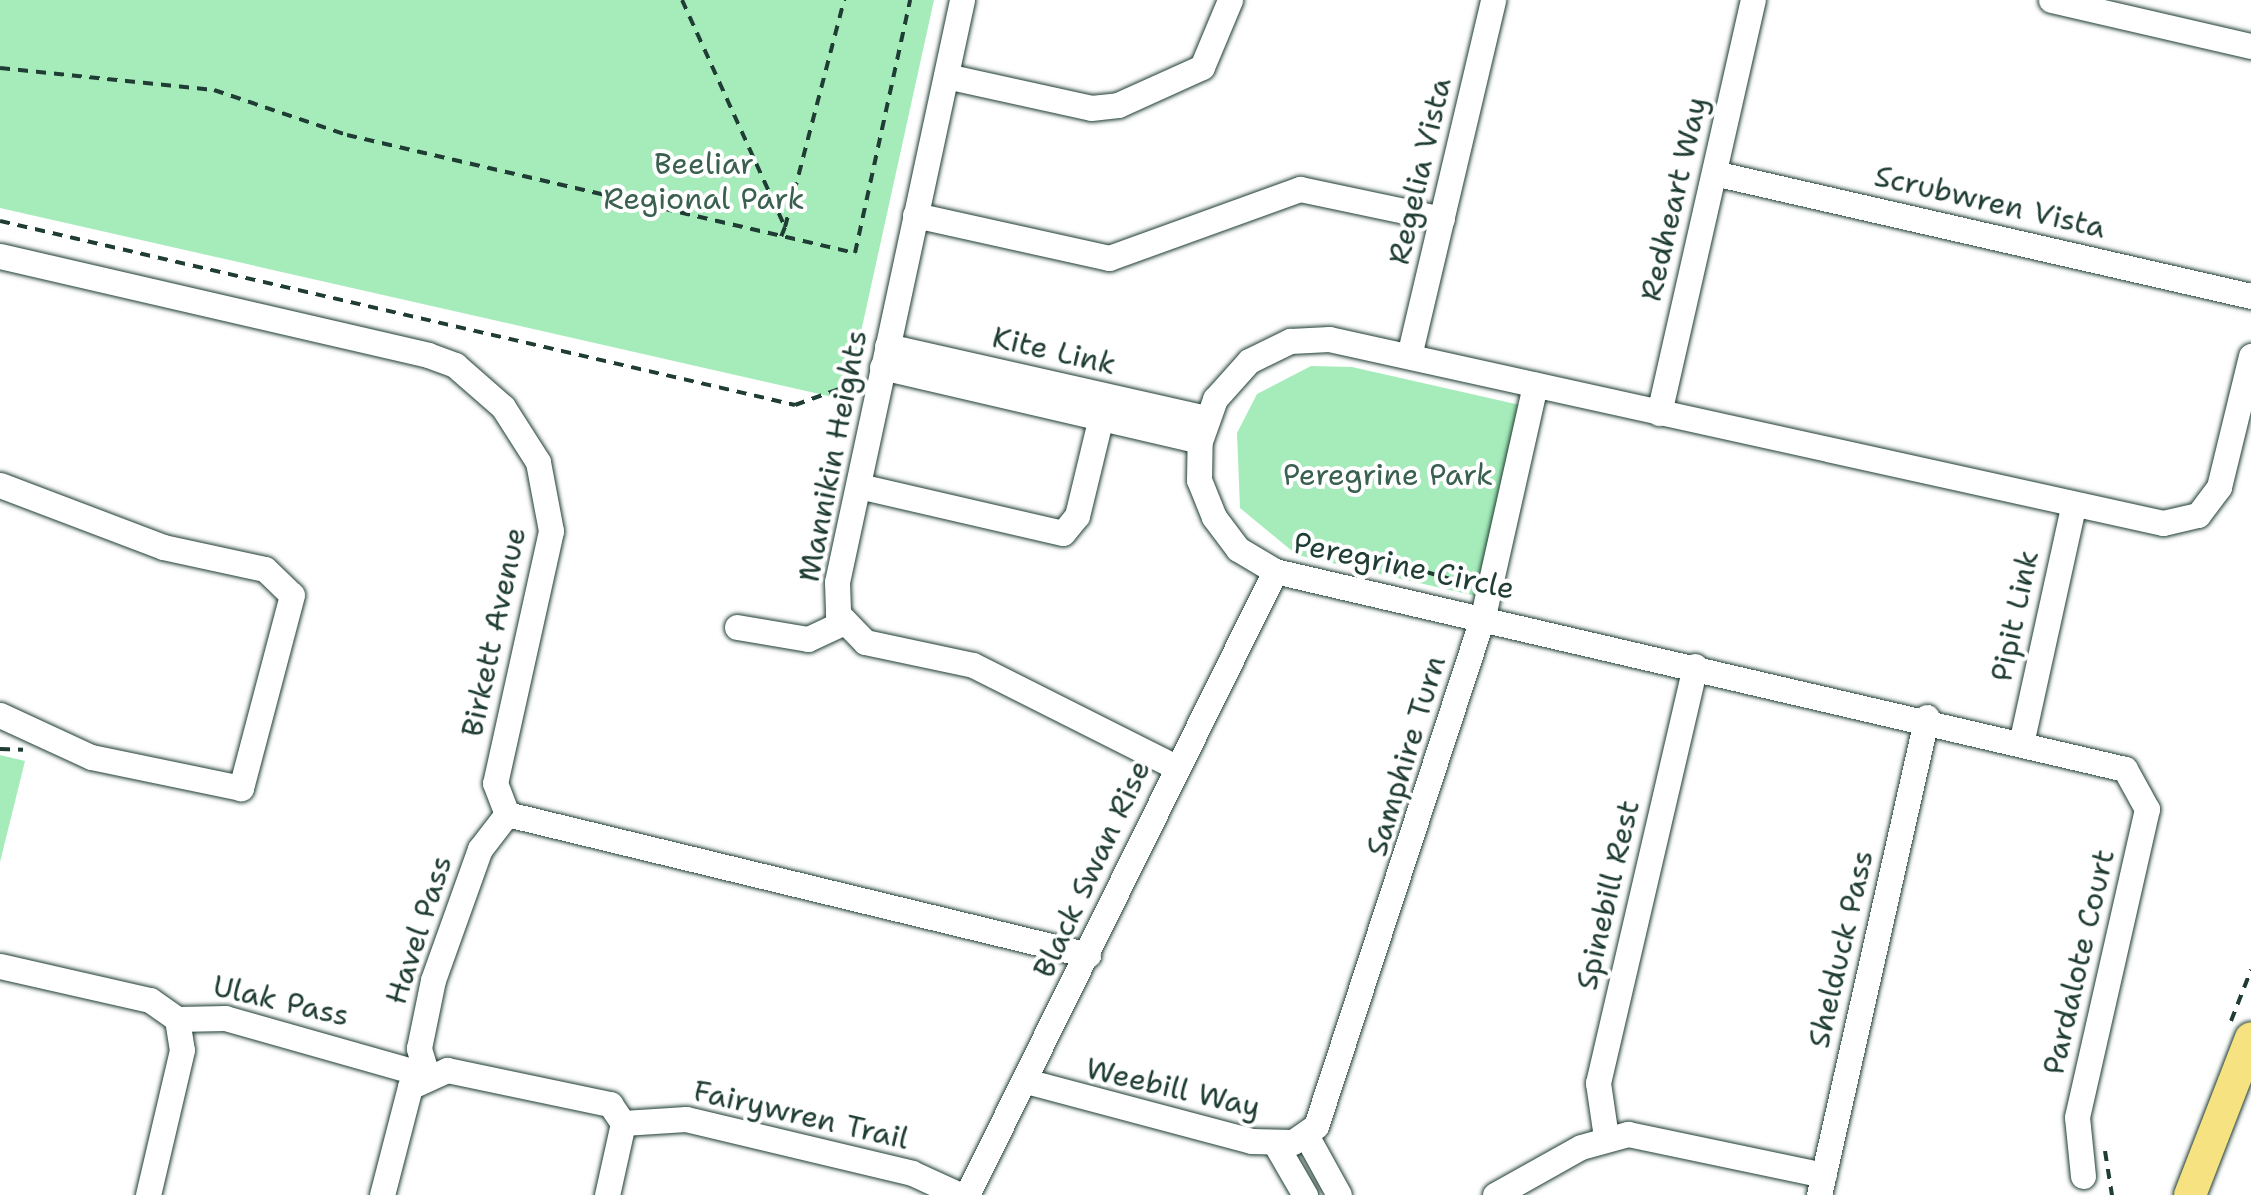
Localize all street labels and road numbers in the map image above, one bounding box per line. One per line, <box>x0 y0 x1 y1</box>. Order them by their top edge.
street label: Regelia Vista <box>1381 74 1459 268</box>
street label: Redheart Way <box>1633 93 1715 305</box>
street label: Scrubwren Vista <box>1871 158 2109 246</box>
street label: Kite Link <box>989 319 1119 383</box>
street label: Mannikin Heights <box>791 327 875 585</box>
street label: Birkett Avenue <box>454 524 534 740</box>
street label: Peregrine Circle <box>1290 525 1518 607</box>
street label: Pipit Link <box>1984 547 2046 685</box>
street label: Samphire Turn <box>1358 652 1454 860</box>
street label: Black Swan Rise <box>1026 754 1158 984</box>
street label: Spinebill Rest <box>1569 797 1647 993</box>
street label: Pardalote Court <box>2036 846 2122 1078</box>
street label: Shelduck Pass <box>1801 847 1881 1051</box>
street label: Havel Pass <box>378 851 460 1009</box>
street label: Ulak Pass <box>209 968 353 1034</box>
street label: Weebill Way <box>1082 1050 1264 1126</box>
street label: Fairywren Trail <box>690 1073 912 1157</box>

